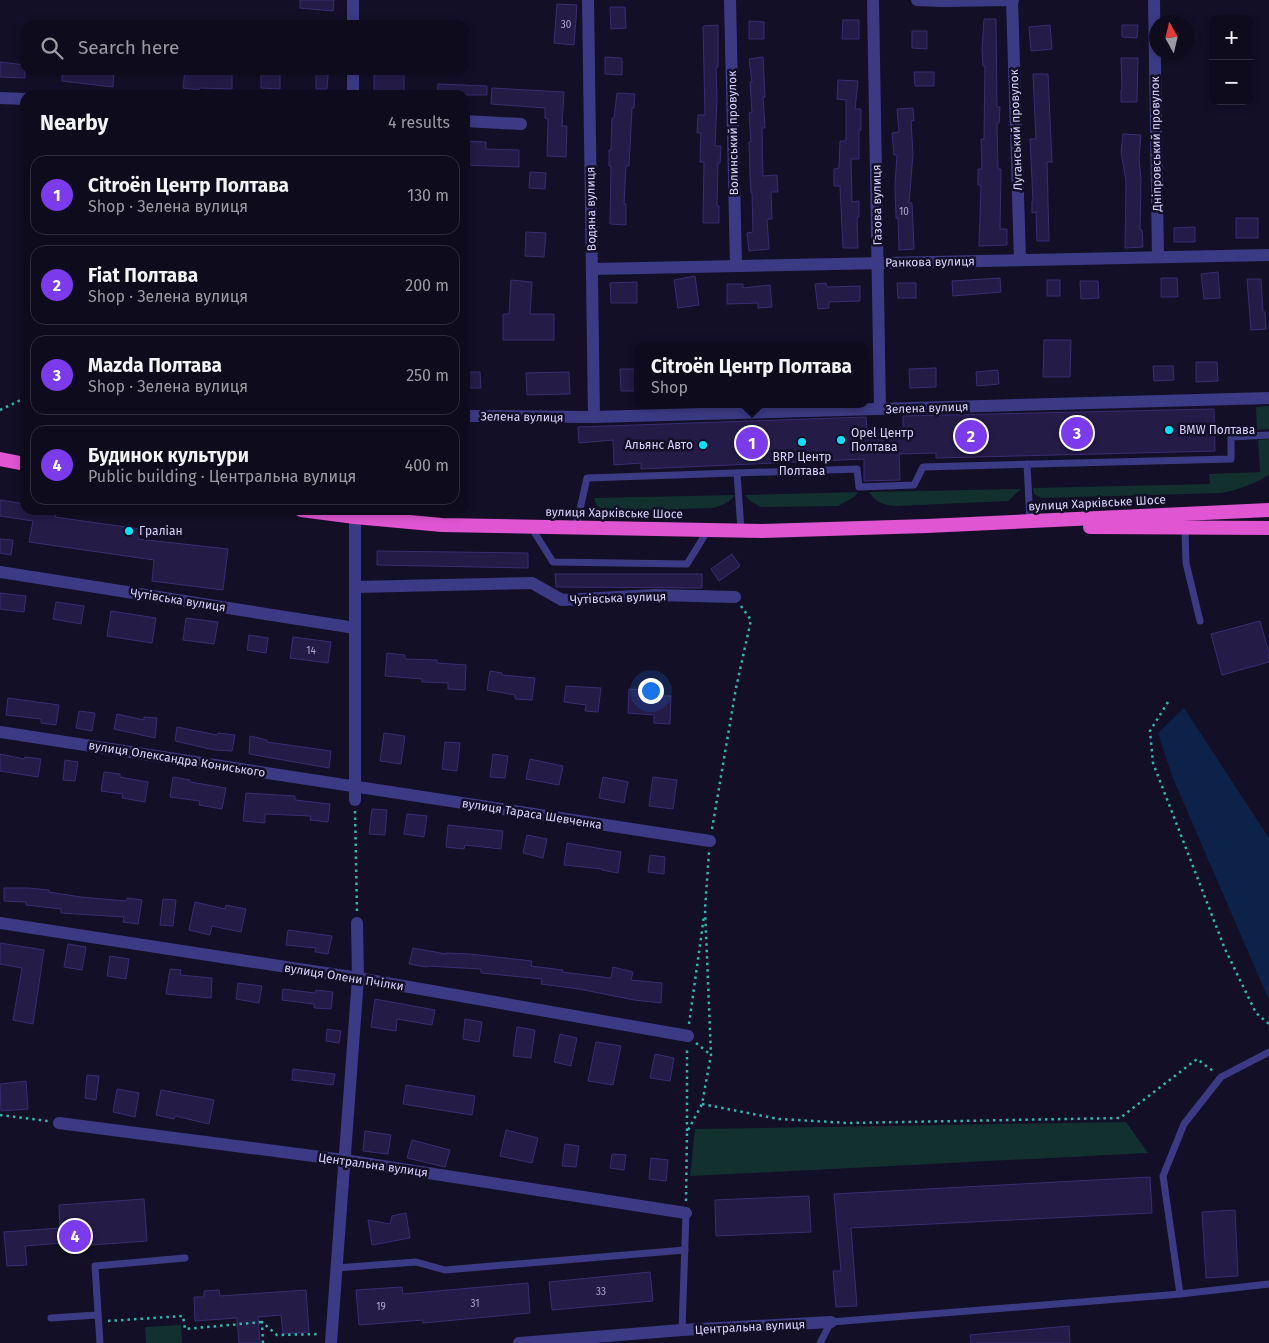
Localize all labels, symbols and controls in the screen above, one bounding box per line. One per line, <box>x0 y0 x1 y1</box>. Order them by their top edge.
north arrow <box>1149 15 1194 60</box>
map controls <box>1209 15 1254 105</box>
button: + <box>1209 15 1254 60</box>
house number: 30 <box>561 19 572 31</box>
search box <box>20 20 470 75</box>
icon: search <box>38 34 66 62</box>
text: Search here <box>78 36 179 59</box>
button: − <box>1209 60 1254 105</box>
street label: Луганський провулок <box>1007 68 1025 191</box>
street label: Волинський провулок <box>725 70 741 196</box>
street label: Дніпровський провулок <box>1148 76 1164 213</box>
text: Nearby <box>40 110 108 136</box>
text: 4 results <box>388 113 450 132</box>
street label: Газова вулиця <box>869 164 885 246</box>
street label: Водяна вулиця <box>583 167 599 251</box>
text: Citroën Центр Полтава <box>88 174 289 197</box>
text: 1 <box>53 186 61 205</box>
text: 130 m <box>407 186 449 205</box>
text: Shop · Зелена вулиця <box>88 197 248 216</box>
house number: 10 <box>899 206 909 218</box>
street label: Ранкова вулиця <box>885 254 975 270</box>
text: Fiat Полтава <box>88 264 198 287</box>
text: 2 <box>53 276 61 295</box>
text: 200 m <box>405 276 449 295</box>
text: Shop · Зелена вулиця <box>88 287 248 306</box>
popup <box>634 343 869 408</box>
text: Mazda Полтава <box>88 354 222 377</box>
text: Citroën Центр Полтава <box>651 355 852 378</box>
text: 3 <box>53 366 61 385</box>
text: 250 m <box>406 366 449 385</box>
text: Shop · Зелена вулиця <box>88 377 248 396</box>
text: Shop <box>651 378 688 397</box>
street label: Зелена вулиця <box>885 400 969 416</box>
street label: Зелена вулиця <box>480 409 564 425</box>
pin: 3 <box>1061 414 1093 452</box>
pin: 2 <box>955 417 987 455</box>
place label: BMW Полтава <box>1179 423 1255 437</box>
pin: 1 <box>736 424 768 462</box>
marker: BMW Полтава <box>1163 424 1175 436</box>
place label: Opel Центр Полтава <box>851 426 914 454</box>
marker: Opel Центр Полтава <box>835 434 847 446</box>
marker: BRP Центр Полтава <box>796 436 808 448</box>
place label: Альянс Авто <box>625 438 693 452</box>
marker: Альянс Авто <box>697 439 709 451</box>
text: Будинок культури <box>88 444 249 467</box>
place label: BRP Центр Полтава <box>773 450 831 478</box>
text: 4 <box>52 456 62 475</box>
text: 400 m <box>405 456 449 475</box>
text: Public building · Центральна вулиця <box>88 467 356 486</box>
street label: вулиця Харківське Шосе <box>1028 492 1166 514</box>
street label: вулиця Харківське Шосе <box>545 505 683 521</box>
place label: Граліан <box>139 524 183 538</box>
marker: Граліан <box>123 525 135 537</box>
street label: Чутівська вулиця <box>129 586 227 614</box>
street label: Чутівська вулиця <box>569 589 667 607</box>
house number: 14 <box>306 645 317 657</box>
your location <box>638 678 664 704</box>
street label: вулиця Олександра Кониського <box>88 738 266 780</box>
street label: вулиця Тараса Шевченка <box>461 796 603 832</box>
street label: вулиця Олени Пчілки <box>283 961 405 993</box>
street label: Центральна вулиця <box>317 1150 429 1180</box>
pin: 4 <box>59 1217 91 1255</box>
house number: 33 <box>596 1286 606 1298</box>
house number: 31 <box>470 1298 480 1310</box>
house number: 19 <box>376 1301 386 1313</box>
street label: Центральна вулиця <box>694 1317 806 1337</box>

